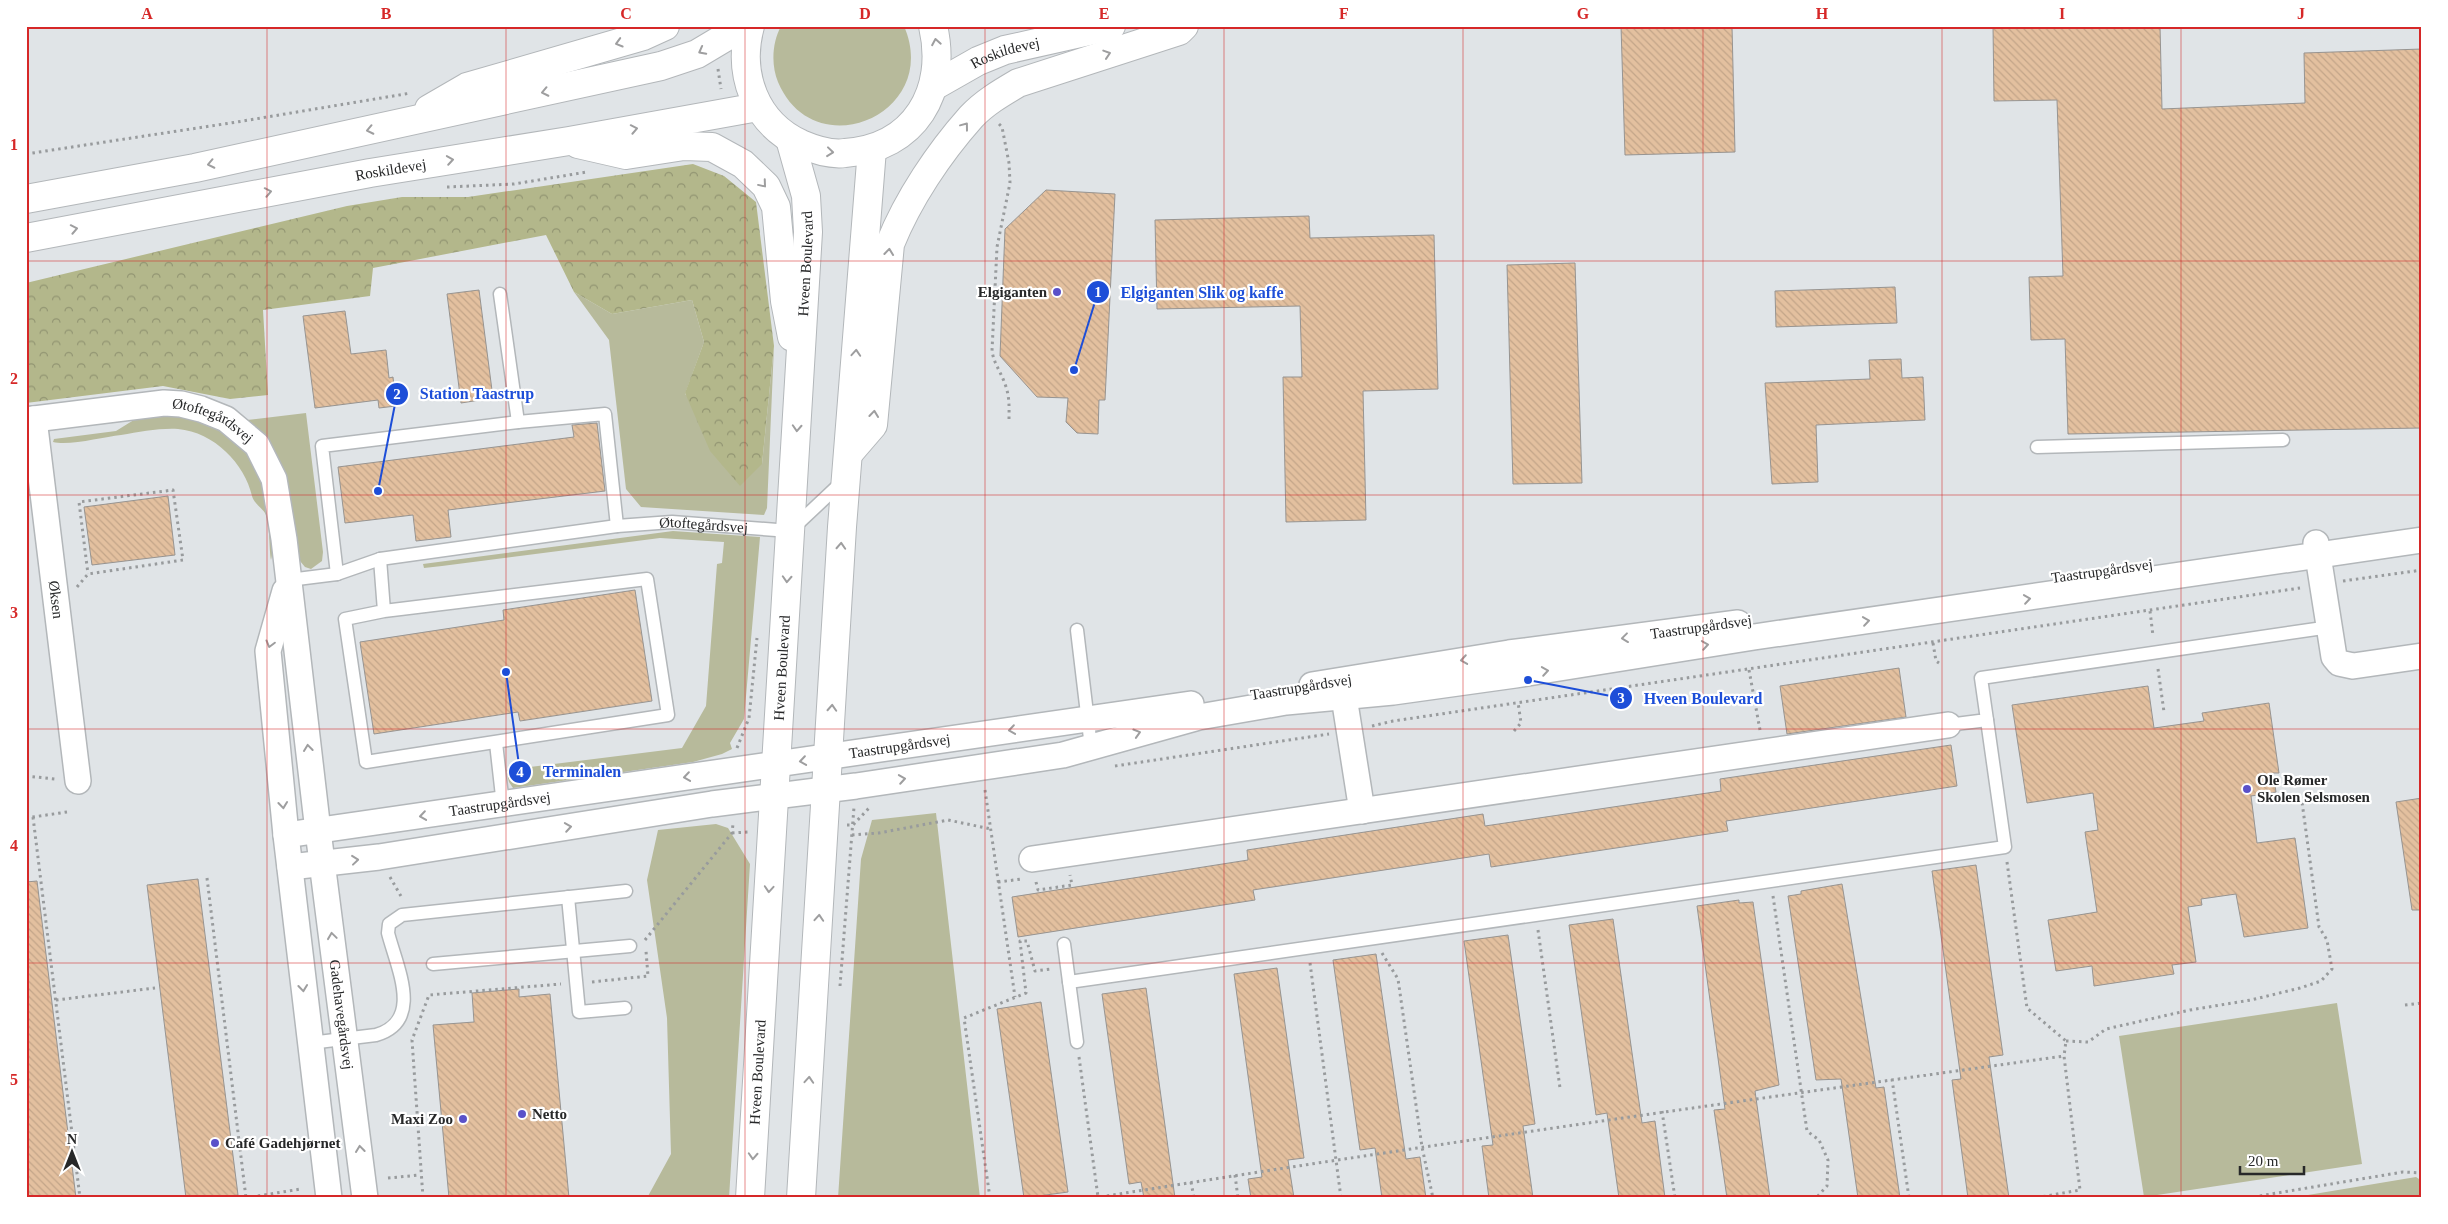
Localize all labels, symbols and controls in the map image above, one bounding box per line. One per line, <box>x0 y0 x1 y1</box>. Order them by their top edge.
text: A <box>141 5 153 22</box>
text: B <box>381 5 392 22</box>
text: C <box>620 5 632 22</box>
text: D <box>859 5 871 22</box>
text: E <box>1099 5 1109 22</box>
text: F <box>1339 5 1349 22</box>
text: G <box>1577 5 1590 22</box>
text: H <box>1816 5 1829 22</box>
text: I <box>2059 5 2065 22</box>
text: J <box>2297 5 2305 22</box>
street label: Roskildevej <box>968 34 1041 72</box>
one-way arrow <box>615 37 624 47</box>
one-way arrow <box>932 38 942 46</box>
one-way arrow <box>698 45 707 55</box>
one-way arrow <box>1102 50 1111 60</box>
one-way arrow <box>541 86 550 97</box>
one-way arrow <box>959 123 967 132</box>
one-way arrow <box>365 124 374 135</box>
one-way arrow <box>630 124 638 135</box>
text: 1 <box>10 136 18 153</box>
one-way arrow <box>826 146 834 157</box>
street label: Roskildevej <box>354 156 427 184</box>
one-way arrow <box>445 156 454 166</box>
one-way arrow <box>206 159 215 169</box>
one-way arrow <box>757 178 765 187</box>
one-way arrow <box>264 187 273 198</box>
street label: Hveen Boulevard <box>795 210 816 317</box>
one-way arrow <box>70 224 79 234</box>
one-way arrow <box>884 248 895 256</box>
callout: Elgiganten Slik og kaffe <box>1085 277 1294 308</box>
place label: Elgiganten <box>978 284 1048 300</box>
text: 1 <box>1094 284 1102 300</box>
text: Elgiganten Slik og kaffe <box>1120 284 1284 302</box>
marker: Elgiganten <box>1051 286 1063 298</box>
one-way arrow <box>850 349 861 357</box>
text: 2 <box>10 370 18 387</box>
callout: Station Taastrup <box>385 378 545 409</box>
text: Station Taastrup <box>420 385 534 403</box>
text: 2 <box>393 386 401 402</box>
street label: Øtoftegårdsvej <box>172 396 256 446</box>
one-way arrow <box>868 410 879 418</box>
one-way arrow <box>792 425 803 433</box>
street label: Øtoftegårdsvej <box>658 514 749 536</box>
one-way arrow <box>836 541 847 549</box>
street label: Taastrupgårdsvej <box>2050 556 2154 586</box>
one-way arrow <box>782 575 793 583</box>
street label: Øksen <box>46 580 66 620</box>
one-way arrow <box>2023 594 2031 604</box>
text: 3 <box>10 604 18 621</box>
street label: Taastrupgårdsvej <box>1649 612 1753 642</box>
street label: Hveen Boulevard <box>771 614 793 721</box>
one-way arrow <box>1862 617 1870 627</box>
one-way arrow <box>1620 632 1628 643</box>
one-way arrow <box>266 639 276 648</box>
one-way arrow <box>1702 640 1710 651</box>
one-way arrow <box>1459 654 1468 664</box>
one-way arrow <box>1541 666 1549 676</box>
street label: Taastrupgårdsvej <box>1249 671 1353 703</box>
callout: Hveen Boulevard <box>1609 683 1772 714</box>
text: 3 <box>1617 690 1625 706</box>
text: Hveen Boulevard <box>1644 690 1762 707</box>
one-way arrow <box>827 704 838 712</box>
one-way arrow <box>1008 725 1017 735</box>
one-way arrow <box>1133 729 1141 739</box>
street label: Taastrupgårdsvej <box>848 731 951 761</box>
one-way arrow <box>303 744 314 752</box>
one-way arrow <box>798 755 807 765</box>
callout: Terminalen <box>507 756 631 787</box>
text: Terminalen <box>543 763 621 780</box>
text: 4 <box>516 764 524 780</box>
one-way arrow <box>683 772 692 782</box>
place label: Ole Rømer Skolen Selsmosen <box>2257 772 2371 805</box>
one-way arrow <box>898 774 906 784</box>
marker: Ole Rømer Skolen Selsmosen <box>2241 783 2253 795</box>
street label: Taastrupgårdsvej <box>448 789 552 819</box>
one-way arrow <box>277 802 288 810</box>
one-way arrow <box>418 811 427 821</box>
one-way arrow <box>563 822 572 832</box>
text: 4 <box>10 837 18 854</box>
one-way arrow <box>352 855 360 866</box>
one-way arrow <box>763 886 774 894</box>
one-way arrow <box>813 914 824 922</box>
one-way arrow <box>327 932 338 940</box>
street label: Gadehavegårdsvej <box>327 959 356 1071</box>
one-way arrow <box>297 984 308 992</box>
street label: Hveen Boulevard <box>746 1019 769 1125</box>
text: 5 <box>10 1071 18 1088</box>
one-way arrow <box>803 1076 814 1084</box>
place label: Netto <box>532 1106 567 1122</box>
marker: Netto <box>516 1108 528 1120</box>
place label: Maxi Zoo <box>391 1111 453 1127</box>
marker: Maxi Zoo <box>457 1113 469 1125</box>
north arrow <box>48 1126 98 1176</box>
text: N <box>67 1132 77 1147</box>
place label: Café Gadehjørnet <box>225 1135 340 1151</box>
marker: Café Gadehjørnet <box>209 1137 221 1149</box>
scale bar <box>2240 1144 2304 1176</box>
one-way arrow <box>355 1145 365 1154</box>
one-way arrow <box>747 1153 758 1161</box>
text: 20 m <box>2248 1153 2279 1169</box>

